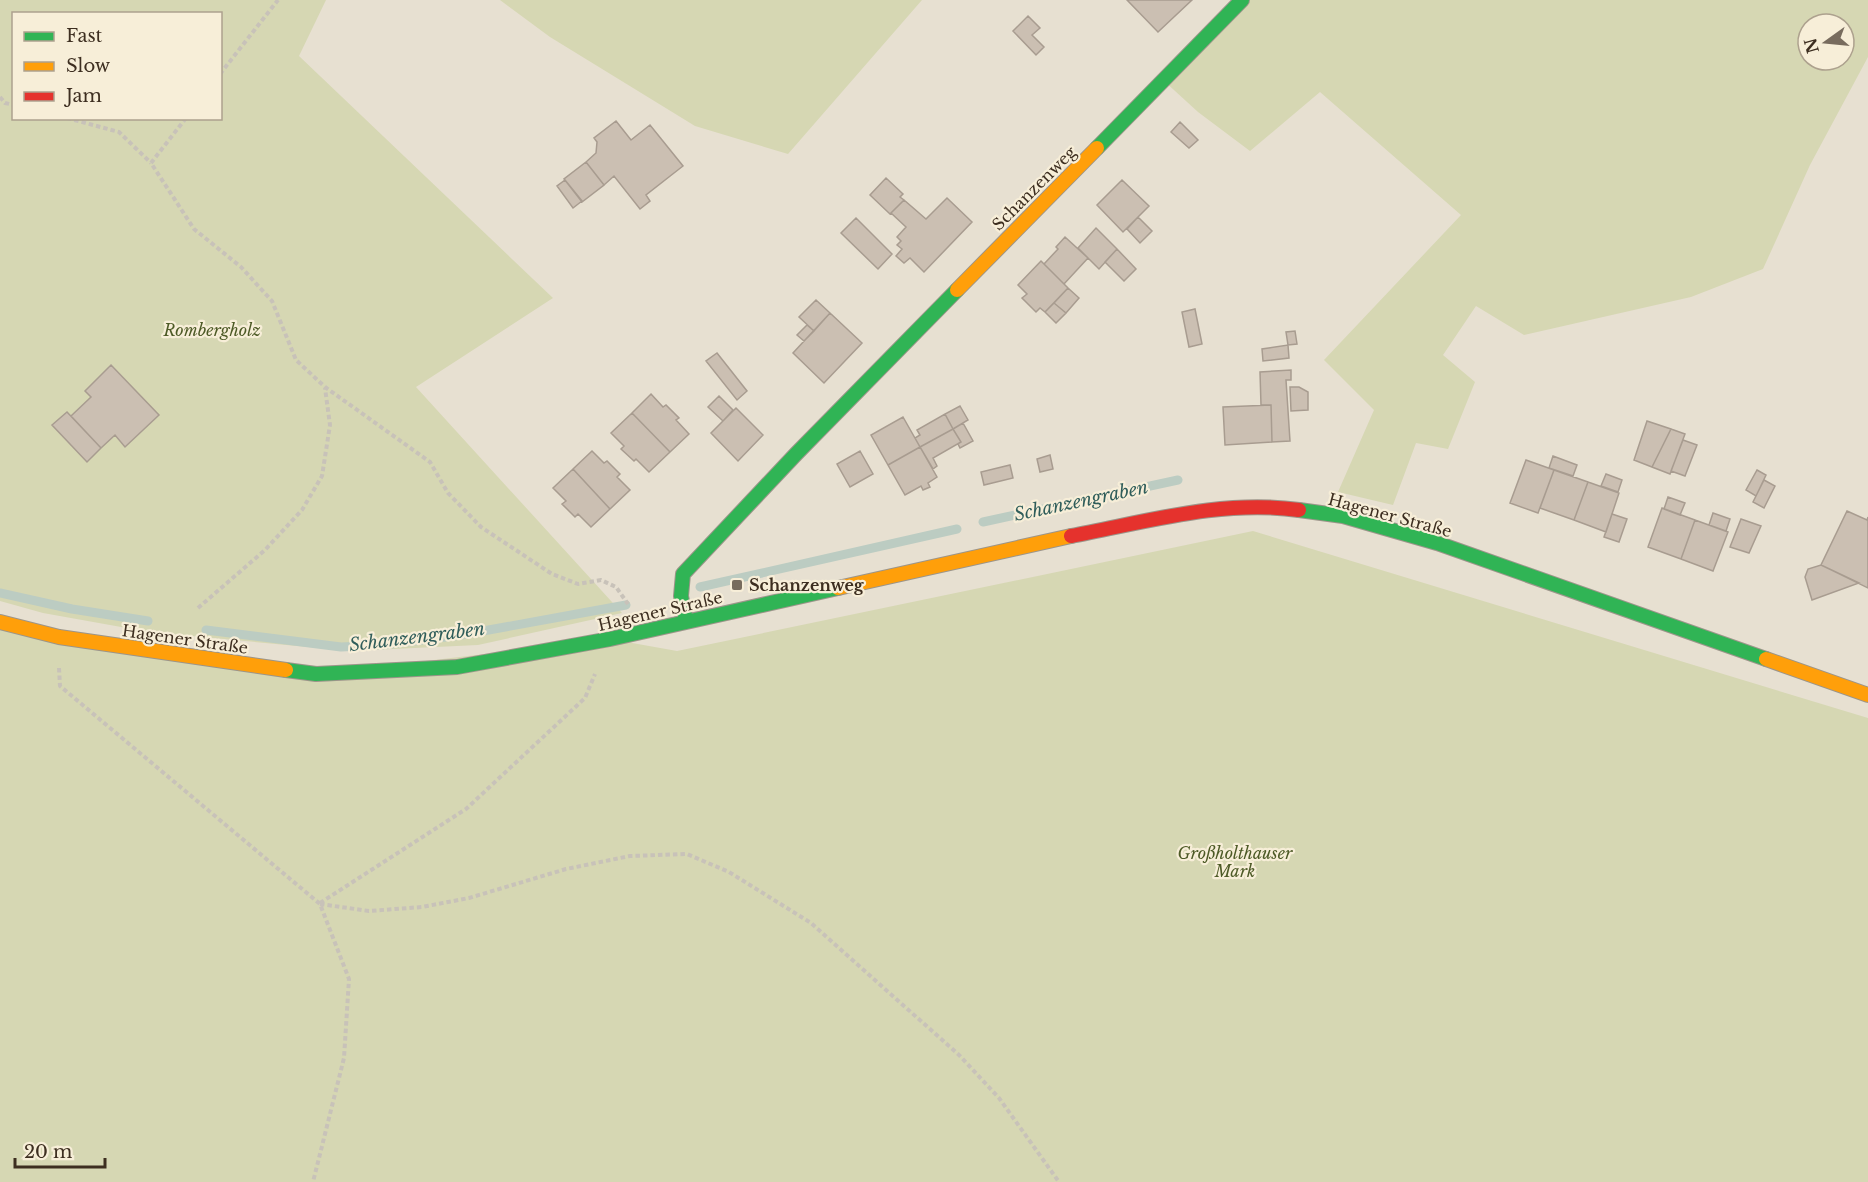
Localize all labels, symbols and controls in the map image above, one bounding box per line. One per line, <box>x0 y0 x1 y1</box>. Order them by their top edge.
legend <box>12 12 222 120</box>
north arrow <box>1796 12 1856 72</box>
text: Fast <box>66 25 103 47</box>
text: N <box>1800 36 1823 56</box>
text: Slow <box>66 55 111 77</box>
text: Jam <box>64 85 102 107</box>
street label: Schanzenweg <box>988 142 1080 234</box>
park label: Rombergholz <box>163 320 260 340</box>
water label: Schanzengraben <box>1012 476 1150 526</box>
street label: Hagener Straße <box>1326 489 1454 541</box>
place label: Schanzenweg <box>749 575 865 595</box>
marker: Schanzenweg <box>730 578 744 592</box>
street label: Hagener Straße <box>596 587 724 635</box>
water label: Schanzengraben <box>348 618 486 656</box>
street label: Hagener Straße <box>121 620 249 658</box>
park label: Großholthauser Mark <box>1178 843 1293 881</box>
scale bar <box>15 1131 105 1169</box>
text: 20 m <box>24 1141 72 1163</box>

